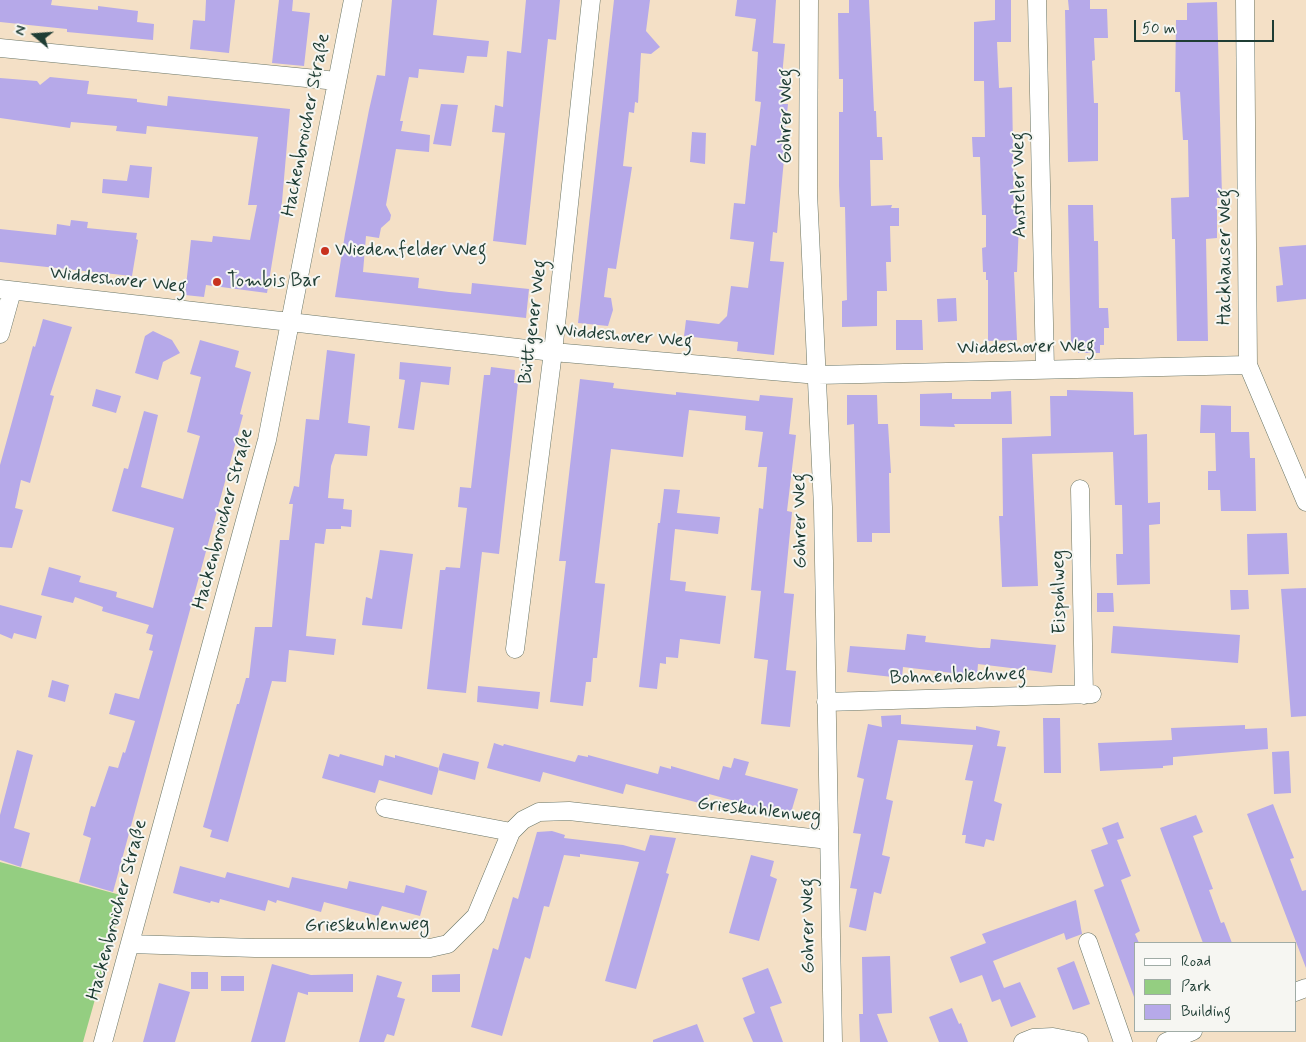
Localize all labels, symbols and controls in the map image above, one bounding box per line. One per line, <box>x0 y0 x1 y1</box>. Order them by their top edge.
north arrow <box>10 10 60 60</box>
scale bar <box>1136 10 1276 42</box>
text: 50 m <box>1142 19 1176 39</box>
text: N <box>11 23 31 38</box>
street label: Hackenbroicher Straße <box>278 31 336 219</box>
street label: Gohrer Weg <box>776 68 798 164</box>
street label: Ansteler Weg <box>1008 132 1032 238</box>
street label: Hackhauser Weg <box>1215 189 1237 325</box>
place label: Wiedenfelder Weg <box>335 240 487 262</box>
marker: Wiedenfelder Weg <box>319 245 331 257</box>
street label: Büttgener Weg <box>515 258 553 386</box>
street label: Widdeshover Weg <box>48 262 188 300</box>
place label: Tombis Bar <box>227 271 320 293</box>
marker: Tombis Bar <box>211 276 223 288</box>
street label: Widdeshover Weg <box>555 320 693 354</box>
street label: Widdeshover Weg <box>957 335 1095 361</box>
street label: Hackenbroicher Straße <box>189 426 259 612</box>
street label: Gohrer Weg <box>789 473 813 569</box>
street label: Eispohlweg <box>1048 550 1072 634</box>
street label: Bohnenblechweg <box>889 663 1027 691</box>
street label: Grieskuhlenweg <box>696 793 822 829</box>
street label: Hackenbroicher Straße <box>83 817 153 1003</box>
street label: Gohrer Weg <box>797 878 821 974</box>
street label: Grieskuhlenweg <box>305 914 429 938</box>
legend <box>1134 942 1296 1032</box>
text: Road <box>1181 952 1211 972</box>
text: Park <box>1181 977 1211 997</box>
text: Building <box>1181 1002 1231 1022</box>

